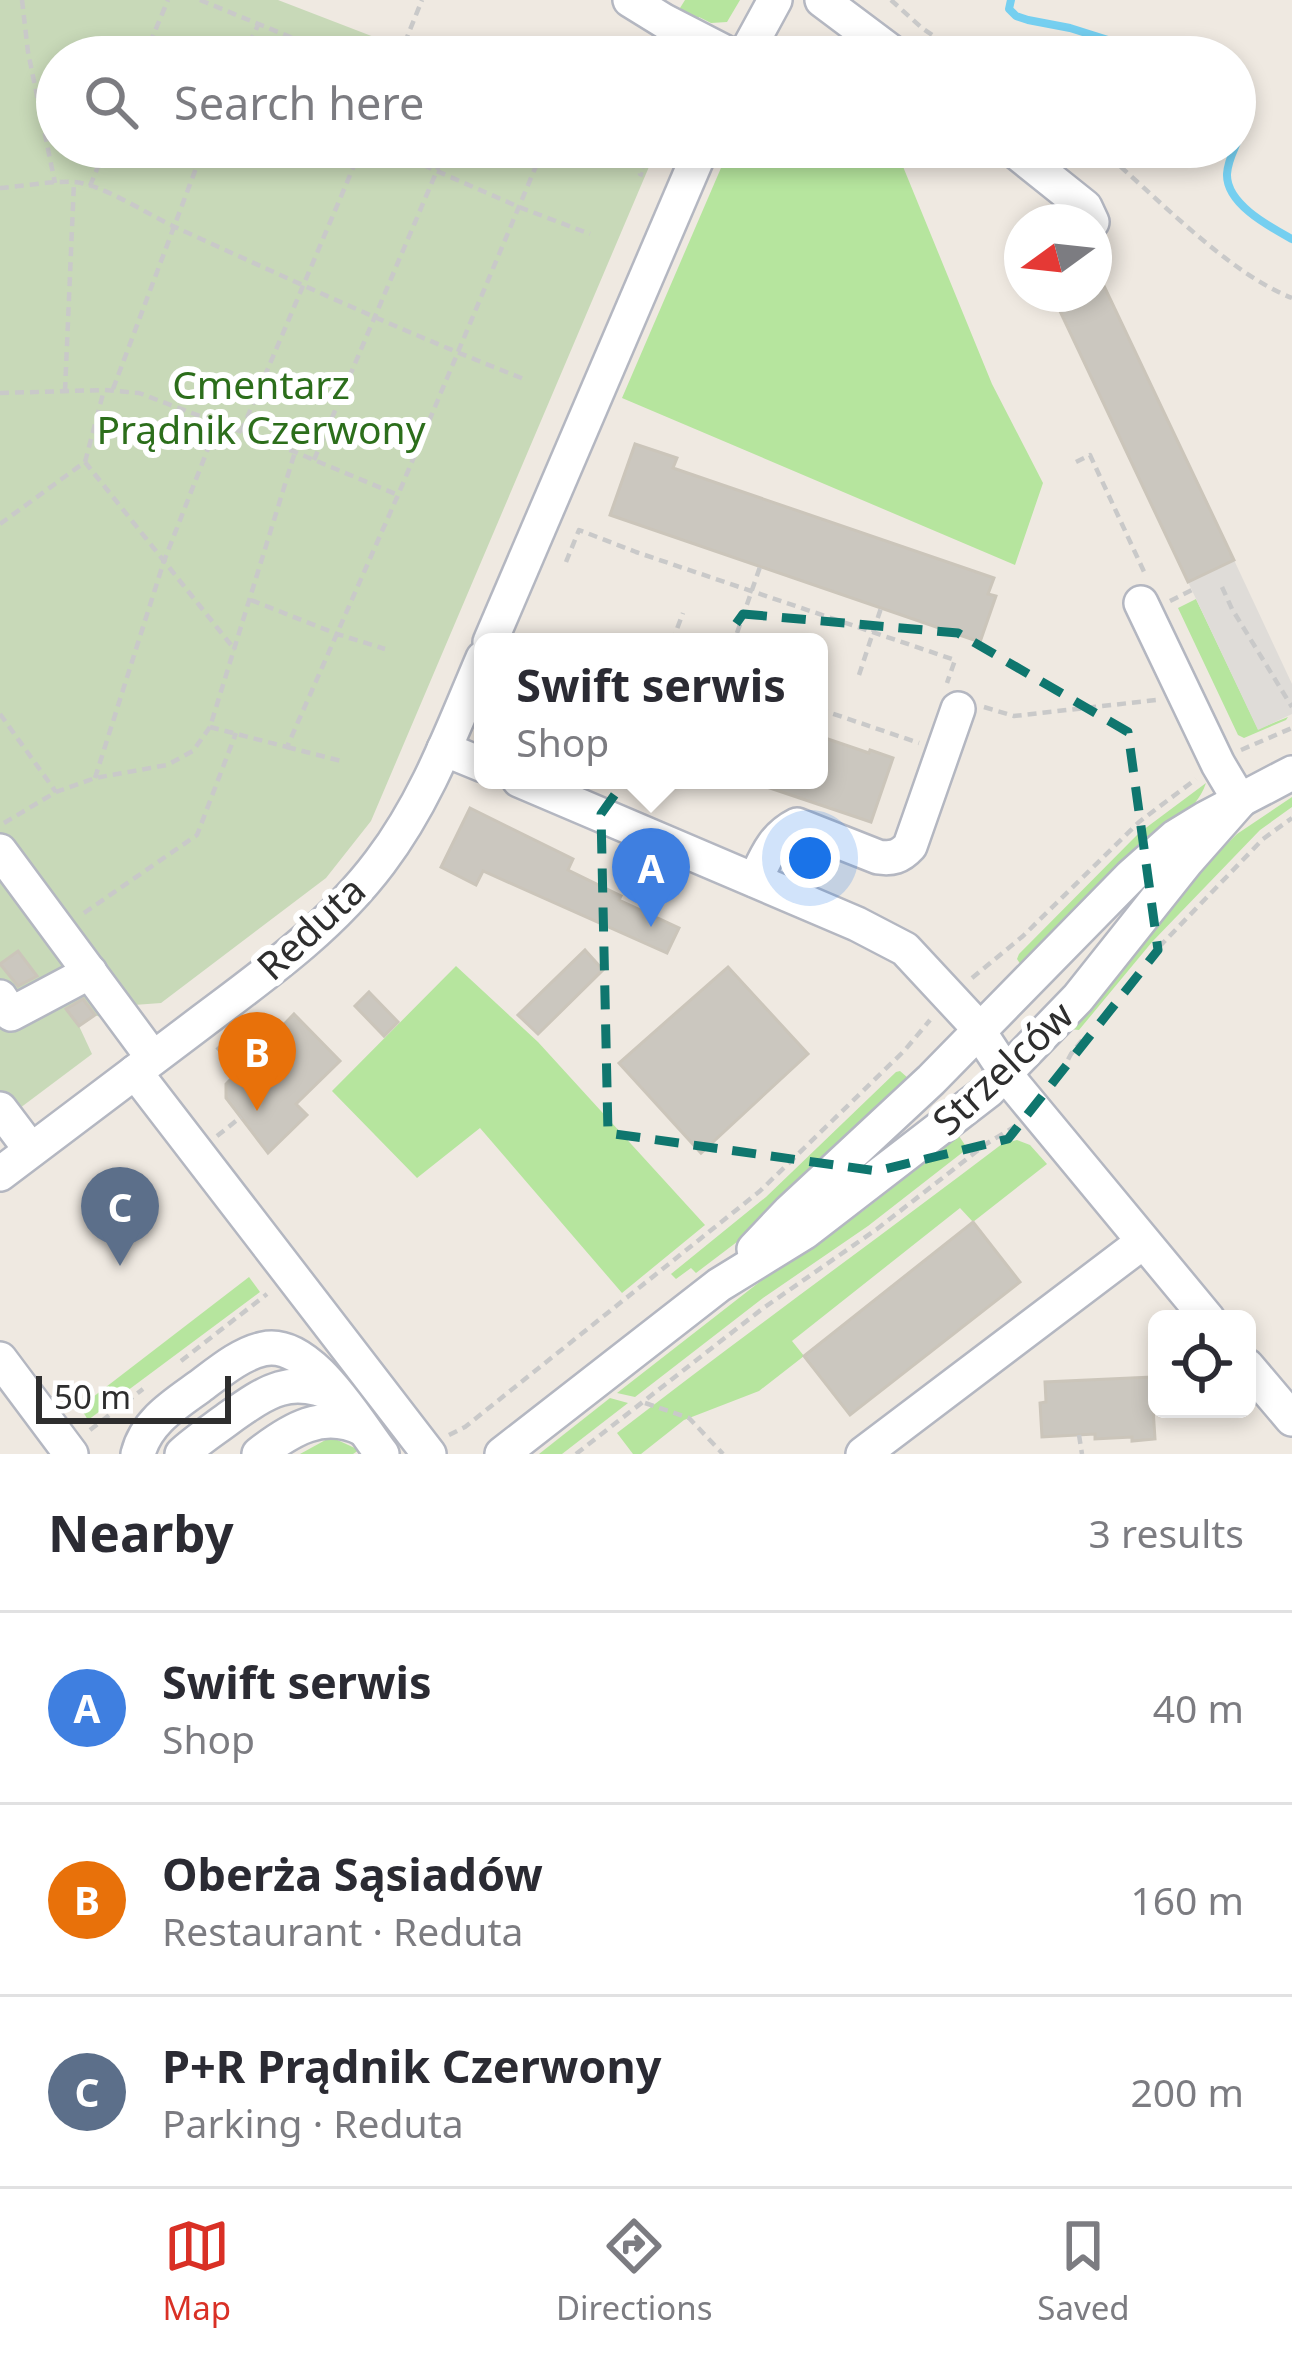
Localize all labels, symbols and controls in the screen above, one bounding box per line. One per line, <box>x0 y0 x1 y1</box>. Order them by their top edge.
search box <box>36 36 1256 168</box>
icon: search <box>78 69 144 135</box>
text: Search here <box>174 72 424 133</box>
north arrow <box>1004 204 1112 312</box>
park label: Cmentarz Prądnik Czerwony <box>96 357 426 455</box>
popup <box>474 633 828 789</box>
text: Swift serwis <box>516 654 786 715</box>
text: Shop <box>516 715 609 768</box>
pin: A <box>612 828 690 927</box>
your location <box>780 828 840 888</box>
street label: Reduta <box>244 863 376 991</box>
street label: Strzelców <box>920 988 1084 1146</box>
pin: B <box>218 1012 296 1111</box>
pin: C <box>81 1167 159 1266</box>
map controls <box>1148 1310 1256 1418</box>
button: locate <box>1148 1310 1256 1418</box>
scale bar <box>36 1370 231 1423</box>
text: 50 m <box>54 1374 131 1419</box>
text: Nearby <box>48 1497 234 1567</box>
text: 3 results <box>1089 1506 1244 1559</box>
text: Swift serwis <box>162 1651 432 1712</box>
text: A <box>74 1681 101 1734</box>
text: 40 m <box>1153 1681 1244 1734</box>
text: Shop <box>162 1712 255 1765</box>
text: Oberża Sąsiadów <box>162 1843 543 1904</box>
text: B <box>74 1873 100 1926</box>
text: 160 m <box>1130 1873 1244 1926</box>
text: Restaurant · Reduta <box>162 1904 523 1957</box>
text: P+R Prądnik Czerwony <box>162 2035 661 2096</box>
text: C <box>74 2065 100 2118</box>
text: 200 m <box>1130 2065 1244 2118</box>
text: Parking · Reduta <box>162 2096 464 2149</box>
tab: Map <box>162 2213 231 2330</box>
tab: Directions <box>556 2213 713 2330</box>
tab: Saved <box>1037 2213 1130 2330</box>

